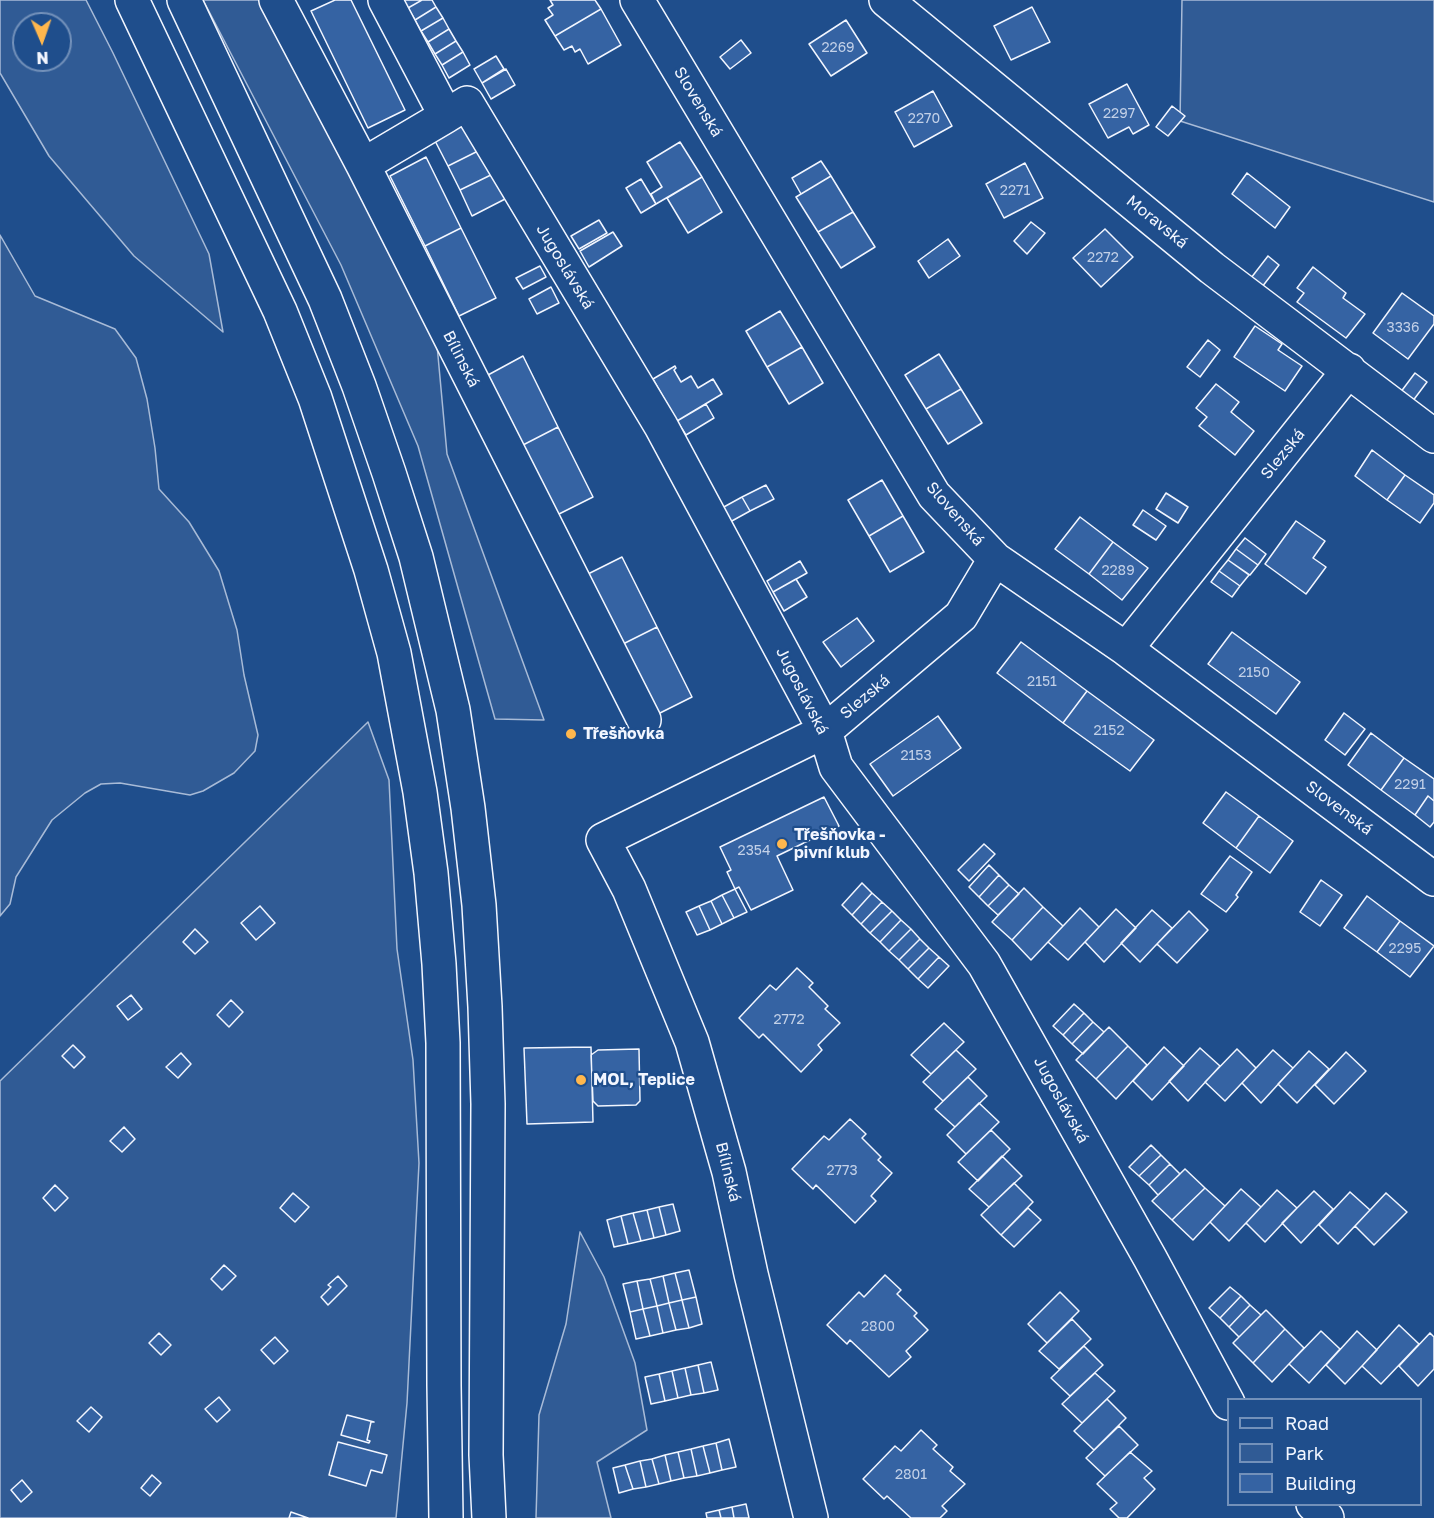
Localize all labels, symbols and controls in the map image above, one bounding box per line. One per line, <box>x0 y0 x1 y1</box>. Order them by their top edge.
north arrow <box>12 12 72 72</box>
house number: 2269 <box>821 40 855 56</box>
text: N <box>36 48 49 68</box>
street label: Slovenská <box>670 63 726 141</box>
house number: 2297 <box>1103 106 1135 122</box>
house number: 2270 <box>908 111 940 127</box>
house number: 2271 <box>1000 183 1030 199</box>
street label: Moravská <box>1122 191 1192 253</box>
street label: Jugoslávská <box>532 221 598 313</box>
house number: 2272 <box>1087 250 1119 266</box>
house number: 3336 <box>1386 320 1420 336</box>
street label: Bílinská <box>439 327 483 391</box>
street label: Slezská <box>1257 425 1309 483</box>
street label: Slovenská <box>922 478 988 550</box>
house number: 2289 <box>1101 563 1135 579</box>
street label: Jugoslávská <box>772 644 832 738</box>
house number: 2150 <box>1238 665 1270 681</box>
street label: Slezská <box>836 671 894 723</box>
house number: 2151 <box>1027 674 1057 690</box>
house number: 2152 <box>1093 723 1125 739</box>
place label: Třešňovka <box>583 724 664 744</box>
marker: Třešňovka <box>564 727 578 741</box>
house number: 2153 <box>900 748 932 764</box>
street label: Slovenská <box>1302 777 1376 839</box>
house number: 2291 <box>1394 777 1426 793</box>
place label: Třešňovka - pivní klub <box>794 825 885 863</box>
marker: Třešňovka - pivní klub <box>775 837 789 851</box>
house number: 2354 <box>738 843 770 859</box>
house number: 2295 <box>1389 941 1421 957</box>
house number: 2772 <box>773 1012 805 1028</box>
street label: Jugoslávská <box>1029 1054 1093 1146</box>
place label: MOL, Teplice <box>593 1070 695 1090</box>
marker: MOL, Teplice <box>574 1073 588 1087</box>
street label: Bílinská <box>711 1140 745 1204</box>
house number: 2773 <box>826 1163 858 1179</box>
house number: 2800 <box>861 1319 895 1335</box>
legend <box>1227 1398 1422 1506</box>
text: Road <box>1285 1412 1329 1434</box>
text: Park <box>1285 1442 1324 1464</box>
house number: 2801 <box>895 1467 927 1483</box>
text: Building <box>1285 1472 1356 1494</box>

